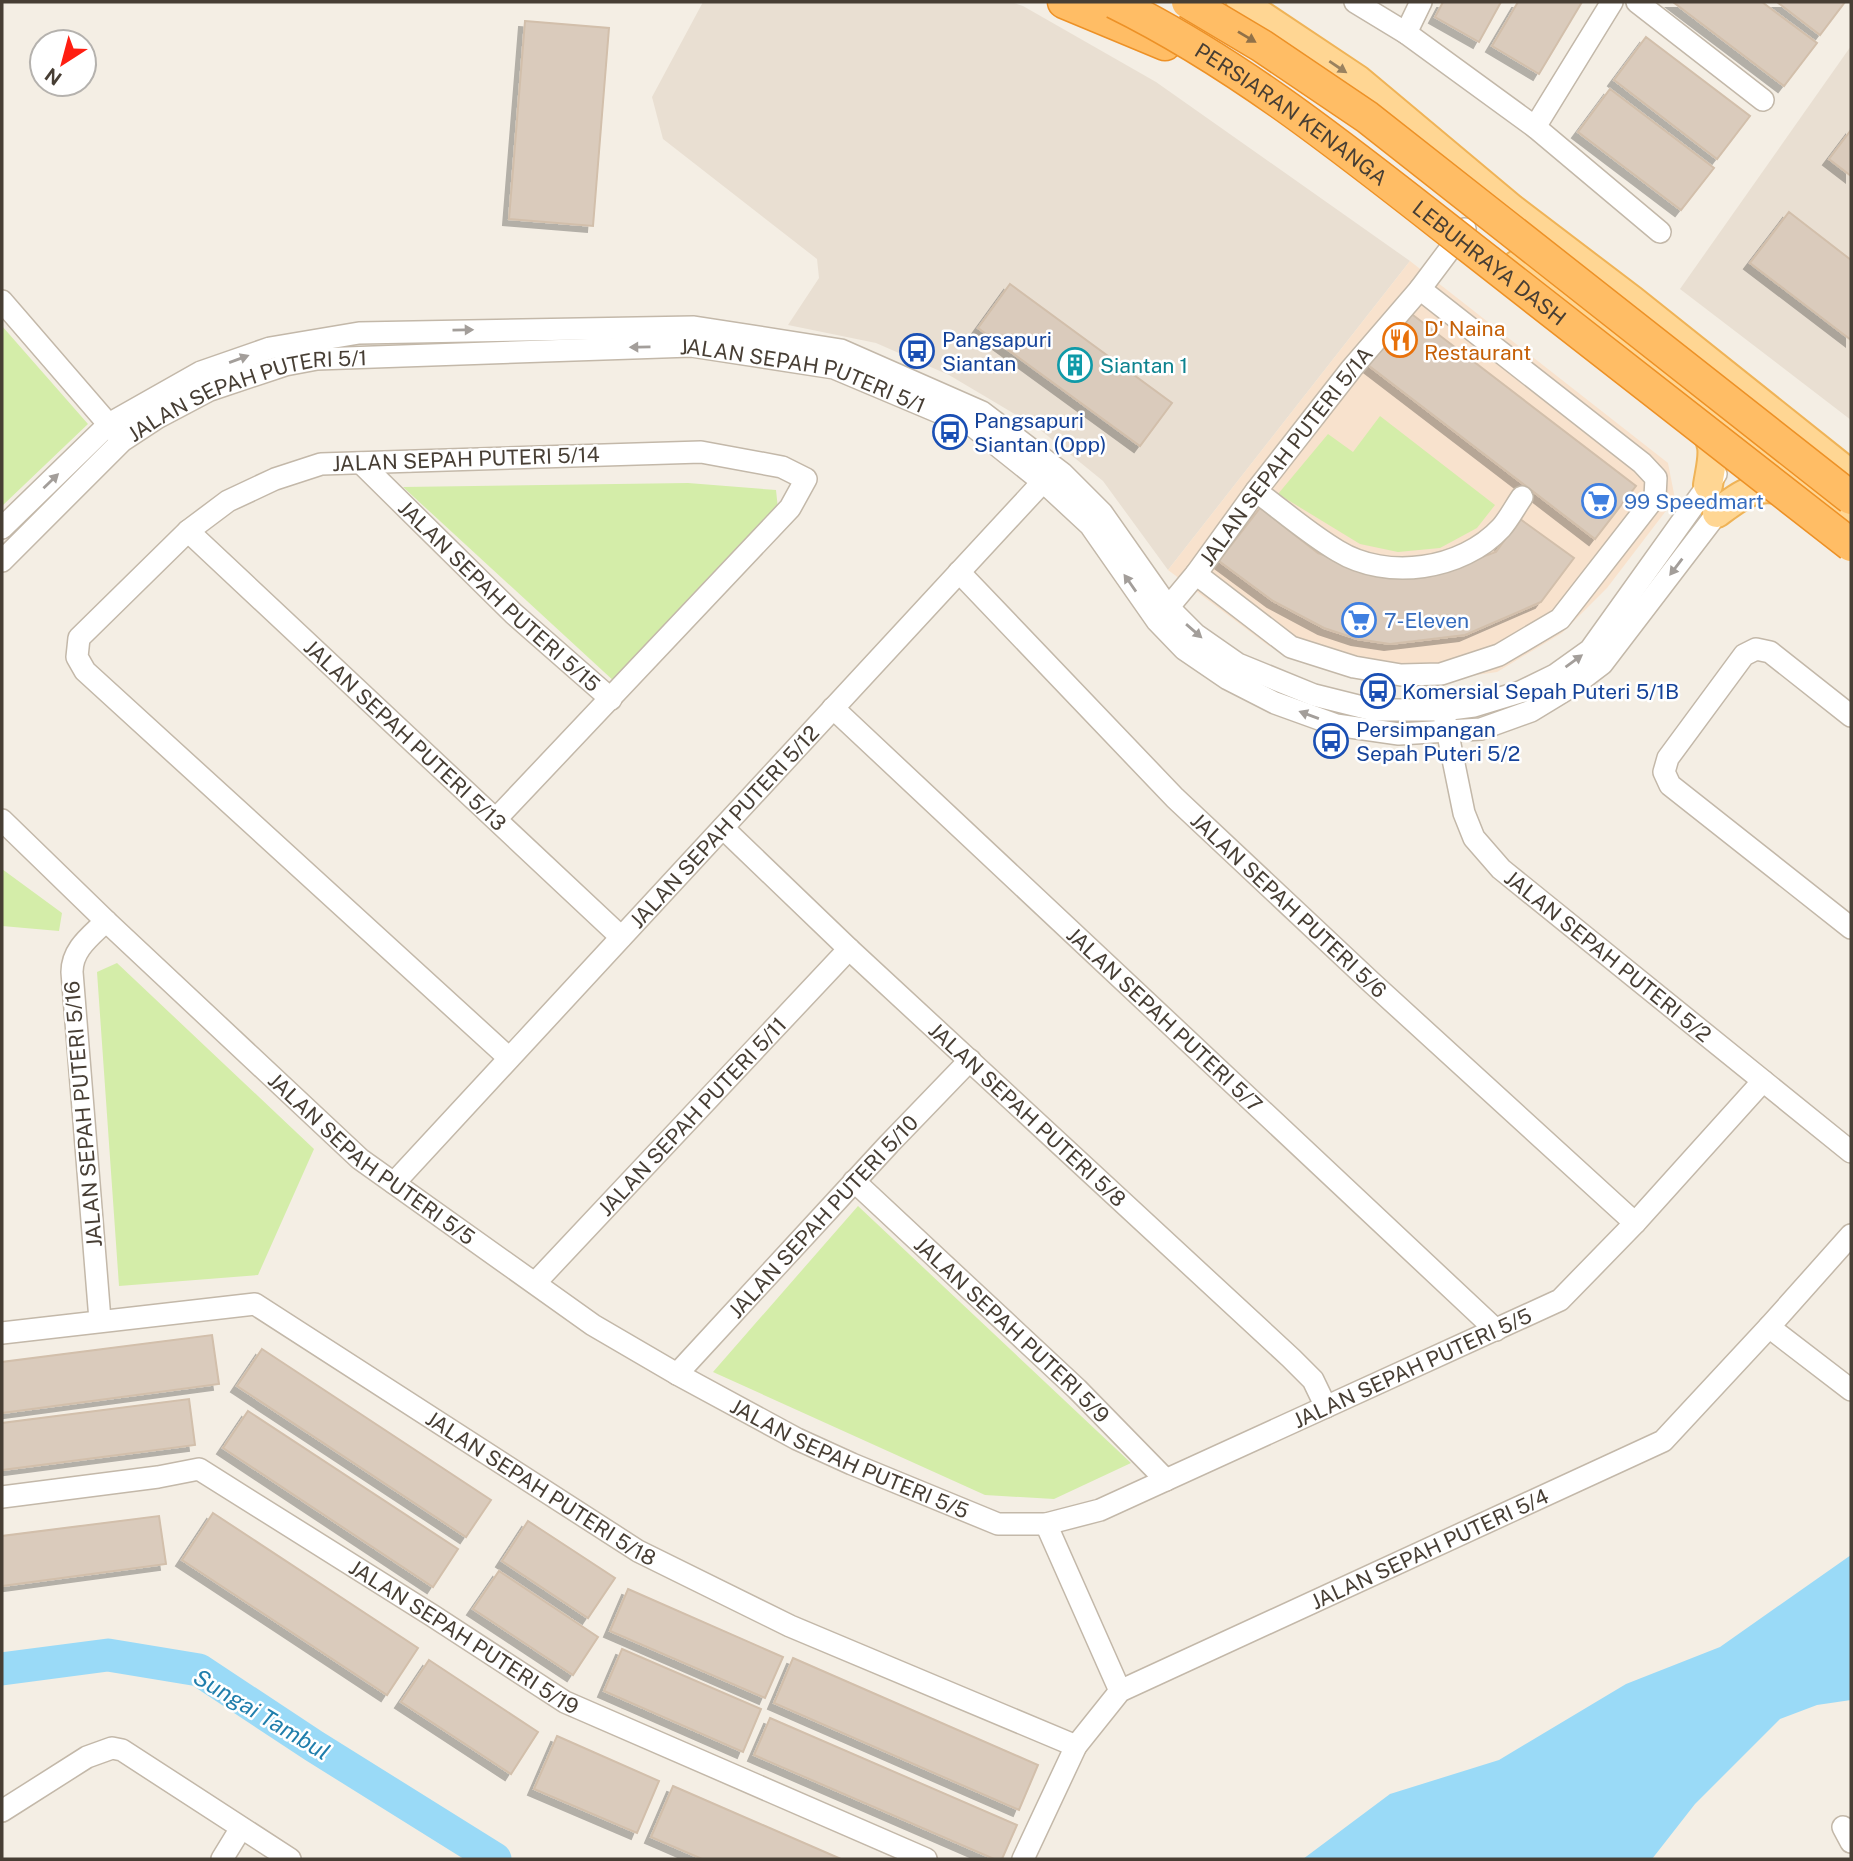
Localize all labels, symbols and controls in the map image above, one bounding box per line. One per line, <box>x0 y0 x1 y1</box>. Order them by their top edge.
north arrow <box>28 28 98 98</box>
one-way arrow <box>1237 30 1256 43</box>
street label: PERSIARAN KENANGA <box>1191 37 1393 190</box>
one-way arrow <box>1329 60 1347 74</box>
text: N <box>41 63 65 90</box>
street label: LEBUHRAYA DASH <box>1408 195 1571 330</box>
place label: D' Naina Restaurant <box>1424 316 1531 365</box>
restaurant icon: D' Naina Restaurant <box>1381 321 1419 359</box>
one-way arrow <box>453 325 475 336</box>
place label: Pangsapuri Siantan <box>942 327 1052 376</box>
bus stop icon: Pangsapuri Siantan <box>898 332 936 370</box>
street label: JALAN SEPAH PUTERI 5/1 <box>679 333 929 418</box>
one-way arrow <box>629 341 651 353</box>
street label: JALAN SEPAH PUTERI 5/1A <box>1194 341 1378 570</box>
street label: JALAN SEPAH PUTERI 5/1 <box>123 345 368 446</box>
building icon: Siantan 1 <box>1056 346 1094 384</box>
one-way arrow <box>229 353 250 364</box>
place label: Siantan 1 <box>1100 353 1188 378</box>
place label: Pangsapuri Siantan (Opp) <box>974 408 1106 457</box>
bus stop icon: Pangsapuri Siantan (Opp) <box>931 413 969 451</box>
street label: JALAN SEPAH PUTERI 5/14 <box>332 442 600 476</box>
one-way arrow <box>42 472 59 489</box>
supermarket icon: 99 Speedmart <box>1580 482 1618 520</box>
place label: 99 Speedmart <box>1624 489 1764 514</box>
street label: JALAN SEPAH PUTERI 5/15 <box>394 495 606 697</box>
one-way arrow <box>1670 558 1684 576</box>
one-way arrow <box>1123 574 1137 592</box>
supermarket icon: 7-Eleven <box>1340 601 1378 639</box>
place label: 7-Eleven <box>1384 608 1469 633</box>
one-way arrow <box>1185 623 1203 639</box>
street label: JALAN SEPAH PUTERI 5/13 <box>299 634 512 836</box>
one-way arrow <box>1565 654 1583 668</box>
bus stop icon: Komersial Sepah Puteri 5/1B <box>1359 672 1397 710</box>
place label: Komersial Sepah Puteri 5/1B <box>1402 679 1679 704</box>
one-way arrow <box>1299 709 1320 720</box>
place label: Persimpangan Sepah Puteri 5/2 <box>1356 717 1520 766</box>
street label: JALAN SEPAH PUTERI 5/12 <box>624 720 824 933</box>
bus stop icon: Persimpangan Sepah Puteri 5/2 <box>1312 722 1350 760</box>
street label: JALAN SEPAH PUTERI 5/6 <box>1186 807 1392 1003</box>
street label: JALAN SEPAH PUTERI 5/2 <box>1500 865 1717 1047</box>
street label: JALAN SEPAH PUTERI 5/7 <box>1062 922 1268 1117</box>
street label: JALAN SEPAH PUTERI 5/16 <box>59 980 107 1248</box>
street label: JALAN SEPAH PUTERI 5/11 <box>593 1012 791 1221</box>
street label: JALAN SEPAH PUTERI 5/8 <box>924 1017 1131 1212</box>
street label: JALAN SEPAH PUTERI 5/5 <box>263 1067 480 1250</box>
street label: JALAN SEPAH PUTERI 5/10 <box>723 1109 923 1323</box>
street label: JALAN SEPAH PUTERI 5/9 <box>909 1232 1115 1427</box>
street label: JALAN SEPAH PUTERI 5/5 <box>1289 1302 1535 1433</box>
street label: JALAN SEPAH PUTERI 5/5 <box>726 1393 973 1523</box>
street label: JALAN SEPAH PUTERI 5/18 <box>422 1405 660 1570</box>
street label: JALAN SEPAH PUTERI 5/4 <box>1307 1483 1552 1614</box>
street label: JALAN SEPAH PUTERI 5/19 <box>345 1554 583 1719</box>
water label: Sungai Tambul <box>189 1663 335 1765</box>

